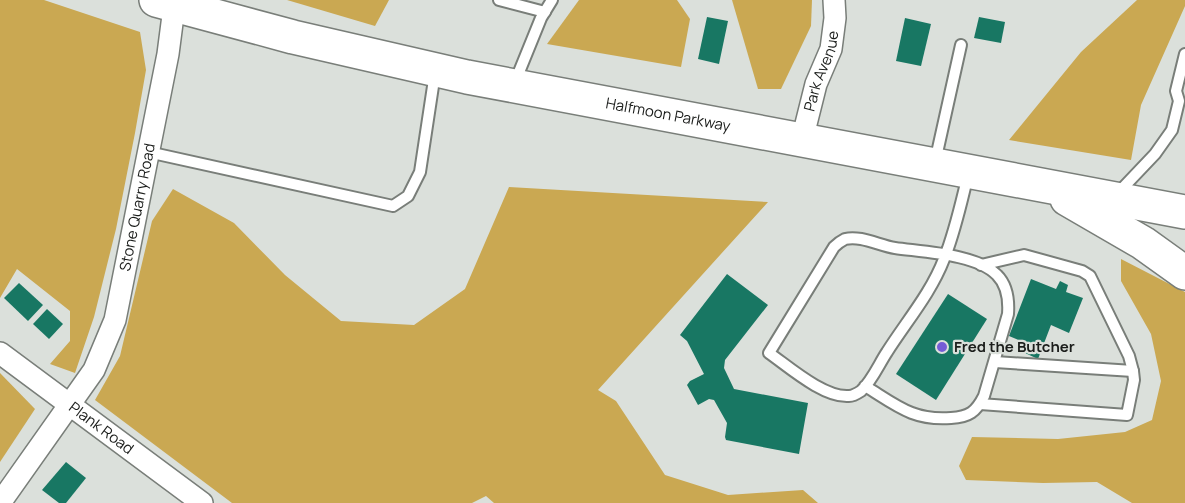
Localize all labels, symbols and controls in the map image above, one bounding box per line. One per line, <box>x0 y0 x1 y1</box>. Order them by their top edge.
street label: Park Avenue <box>799 29 843 113</box>
street label: Halfmoon Parkway <box>604 92 732 136</box>
street label: Stone Quarry Road <box>114 141 160 273</box>
place label: Fred the Butcher <box>954 336 1075 357</box>
marker: Fred the Butcher <box>935 340 949 354</box>
street label: Plank Road <box>65 397 138 459</box>

